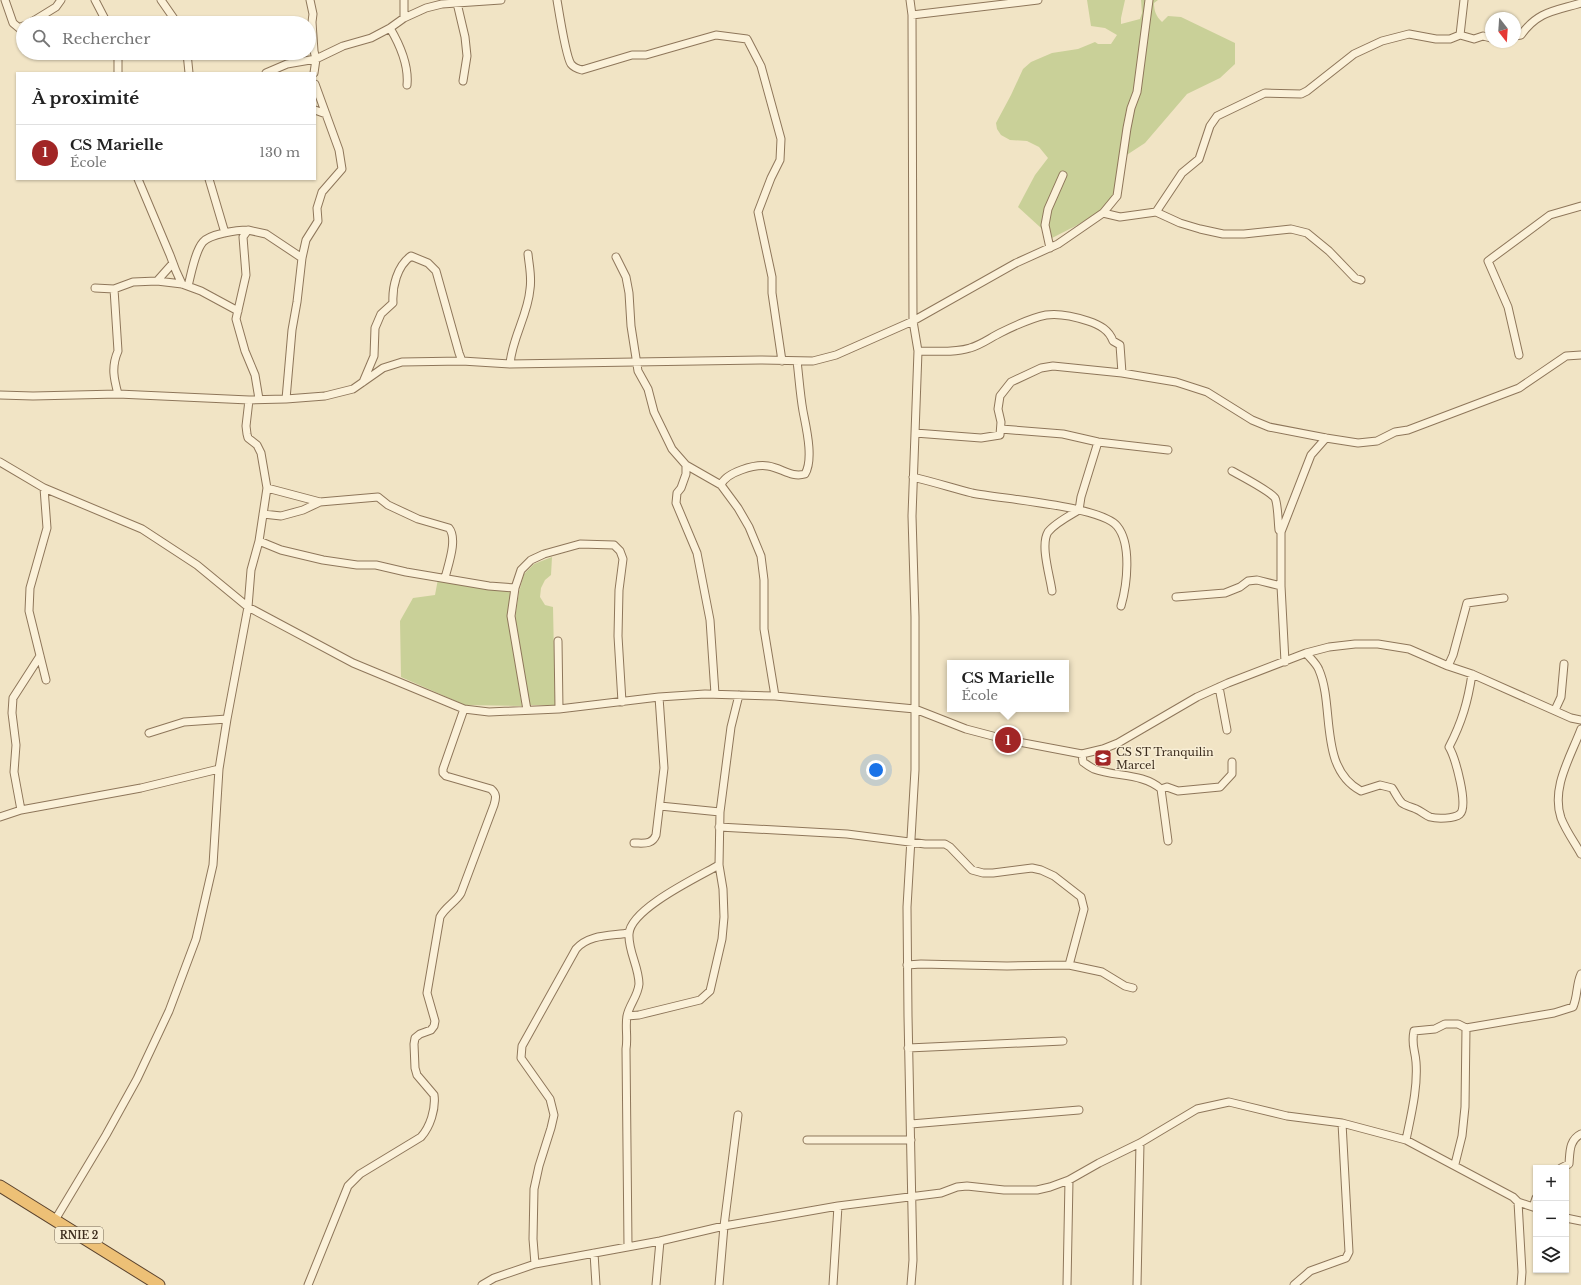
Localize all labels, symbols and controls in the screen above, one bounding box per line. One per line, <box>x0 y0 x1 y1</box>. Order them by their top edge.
north arrow <box>1485 12 1521 48</box>
search box <box>16 16 316 60</box>
icon: search <box>30 27 52 49</box>
text: Rechercher <box>62 29 150 48</box>
text: À proximité <box>32 88 139 109</box>
text: CS Marielle <box>70 135 163 154</box>
text: 1 <box>42 144 48 161</box>
text: 130 m <box>259 144 300 161</box>
text: École <box>70 154 107 171</box>
popup <box>947 660 1069 712</box>
text: CS Marielle <box>961 668 1055 687</box>
text: École <box>961 687 998 704</box>
pin: 1 <box>995 725 1021 755</box>
place label: CS ST Tranquilin Marcel <box>1116 745 1214 772</box>
school or university icon: CS ST Tranquilin Marcel <box>1093 748 1113 768</box>
your location <box>866 760 886 780</box>
map controls <box>1533 1165 1569 1273</box>
button: + <box>1533 1165 1569 1201</box>
button: − <box>1533 1201 1569 1237</box>
road number: RNIE 2 <box>55 1227 103 1243</box>
button: layers <box>1533 1237 1569 1273</box>

